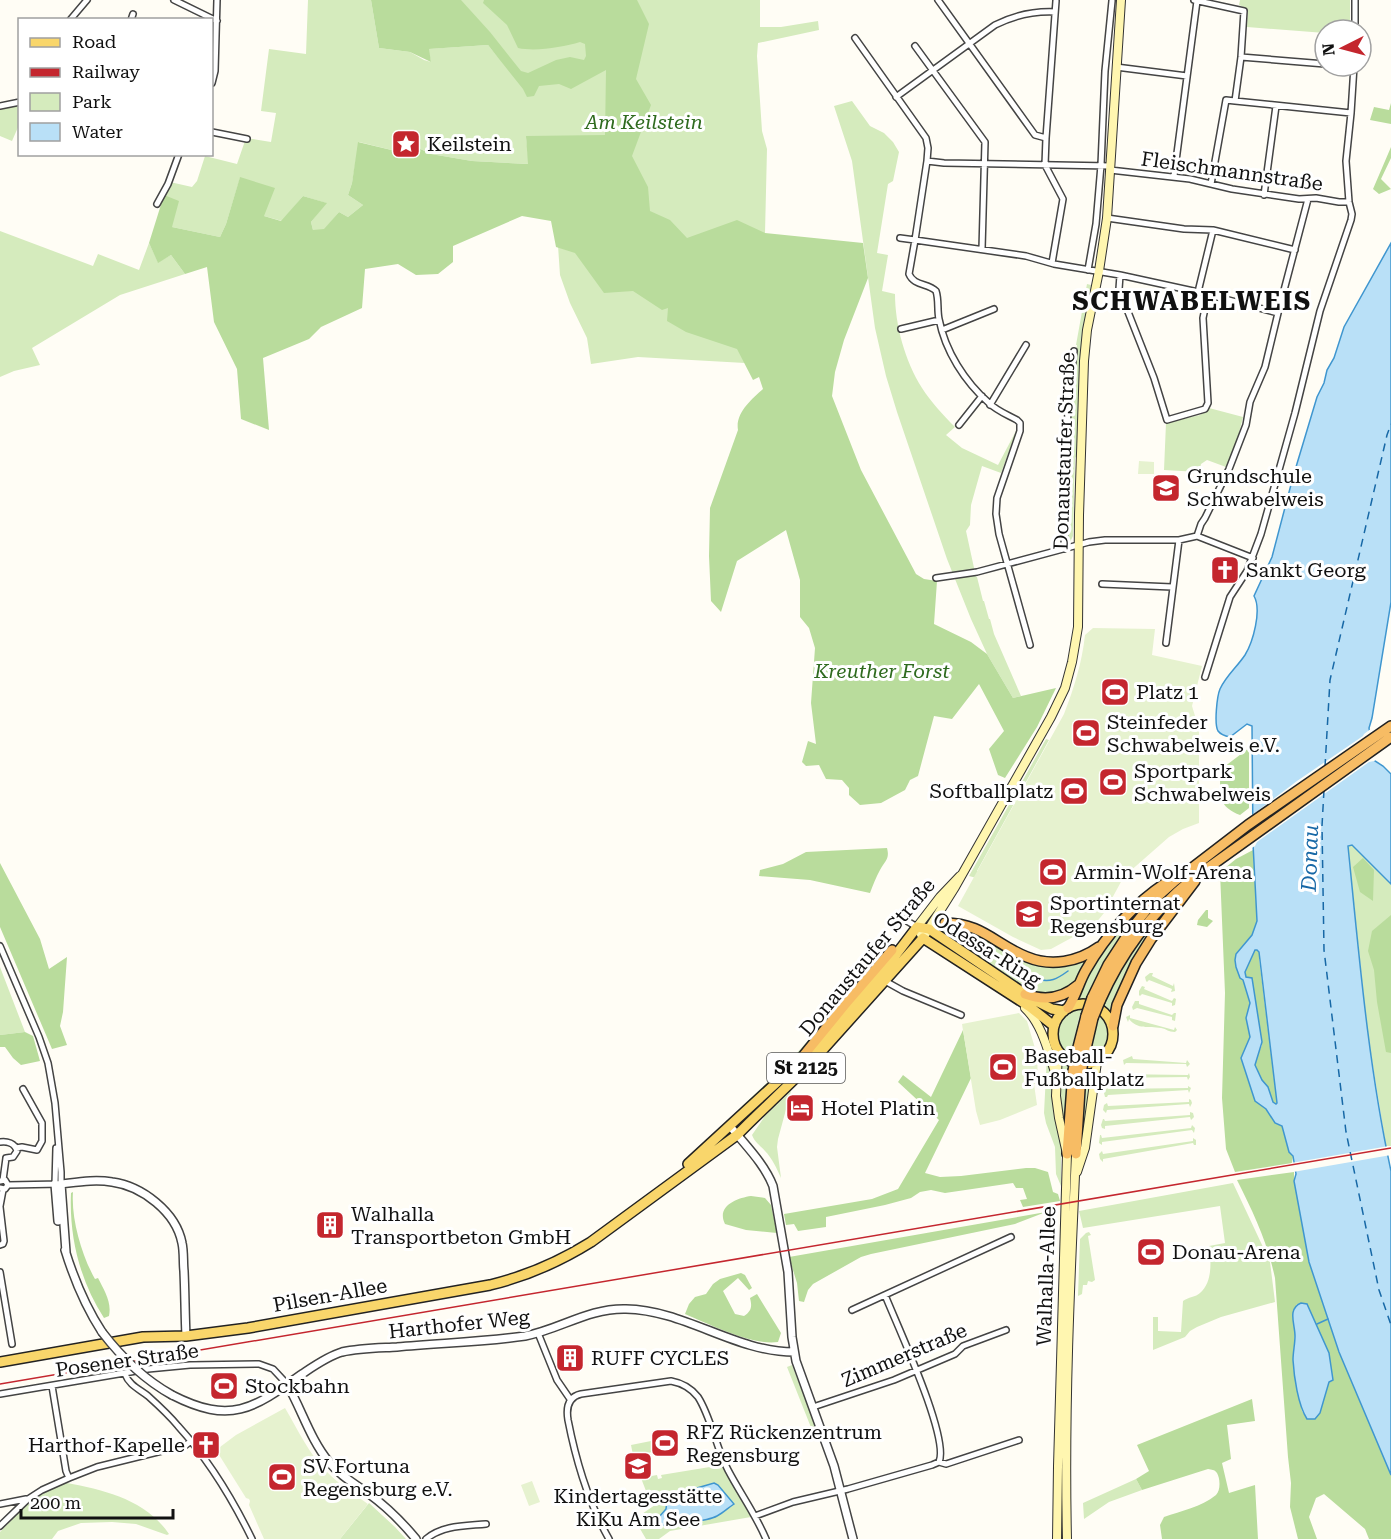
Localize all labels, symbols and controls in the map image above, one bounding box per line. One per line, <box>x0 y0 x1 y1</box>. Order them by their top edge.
legend <box>18 18 213 156</box>
north arrow <box>1313 18 1373 78</box>
text: Road <box>72 31 117 52</box>
text: N <box>1318 42 1339 57</box>
text: Railway <box>72 61 140 82</box>
text: Park <box>72 91 112 112</box>
park label: Am Keilstein <box>584 110 703 134</box>
text: Water <box>72 121 123 142</box>
place icon: Keilstein <box>390 128 422 160</box>
place label: Keilstein <box>427 132 512 156</box>
street label: Fleischmannstraße <box>1140 146 1324 196</box>
district label: SCHWABELWEIS <box>1072 286 1312 316</box>
street label: Donaustaufer Straße <box>1049 352 1079 550</box>
place label: Grundschule Schwabelweis <box>1187 464 1324 511</box>
school or university icon: Grundschule Schwabelweis <box>1150 472 1182 504</box>
church icon: Sankt Georg <box>1209 554 1241 586</box>
place label: Sankt Georg <box>1246 558 1366 582</box>
park label: Kreuther Forst <box>813 659 950 683</box>
sports icon: Platz 1 <box>1099 676 1131 708</box>
place label: Platz 1 <box>1136 680 1199 704</box>
place label: Steinfeder Schwabelweis e.V. <box>1107 710 1280 757</box>
sports icon: Steinfeder Schwabelweis e.V. <box>1070 717 1102 749</box>
place label: Sportpark Schwabelweis <box>1134 759 1271 806</box>
sports icon: Sportpark Schwabelweis <box>1097 766 1129 798</box>
sports icon: Softballplatz <box>1058 775 1090 807</box>
place label: Softballplatz <box>930 779 1053 803</box>
water label: Donau <box>1297 824 1323 893</box>
sports icon: Armin-Wolf-Arena <box>1037 856 1069 888</box>
place label: Armin-Wolf-Arena <box>1074 860 1252 884</box>
street label: Donaustaufer Straße <box>794 873 940 1041</box>
place label: Sportinternat Regensburg <box>1050 891 1181 938</box>
school or university icon: Sportinternat Regensburg <box>1013 898 1045 930</box>
street label: Odessa-Ring <box>929 906 1046 992</box>
place label: Baseball- Fußballplatz <box>1024 1044 1144 1091</box>
sports icon: Baseball- Fußballplatz <box>987 1051 1019 1083</box>
road number: St 2125 <box>767 1053 845 1083</box>
hotel icon: Hotel Platin <box>784 1092 816 1124</box>
place label: Hotel Platin <box>821 1096 935 1120</box>
place label: Walhalla Transportbeton GmbH <box>351 1202 571 1249</box>
street label: Walhalla-Allee <box>1032 1206 1060 1346</box>
building icon: Walhalla Transportbeton GmbH <box>314 1209 346 1241</box>
sports icon: Donau-Arena <box>1135 1236 1167 1268</box>
place label: Donau-Arena <box>1172 1240 1301 1264</box>
street label: Pilsen-Allee <box>271 1273 389 1317</box>
street label: Harthofer Weg <box>387 1305 531 1343</box>
street label: Zimmerstraße <box>838 1318 970 1392</box>
street label: Posener Straße <box>54 1338 200 1382</box>
building icon: RUFF CYCLES <box>554 1342 586 1374</box>
place label: RUFF CYCLES <box>591 1346 729 1370</box>
sports icon: Stockbahn <box>208 1370 240 1402</box>
place label: Stockbahn <box>245 1374 350 1398</box>
place label: RFZ Rückenzentrum Regensburg <box>686 1420 882 1467</box>
sports icon: RFZ Rückenzentrum Regensburg <box>649 1427 681 1459</box>
church icon: Harthof-Kapelle <box>190 1429 222 1461</box>
place label: Harthof-Kapelle <box>28 1433 185 1457</box>
school or university icon: Kindertagesstätte KiKu Am See <box>622 1450 654 1482</box>
place label: SV Fortuna Regensburg e.V. <box>303 1454 453 1501</box>
sports icon: SV Fortuna Regensburg e.V. <box>266 1461 298 1493</box>
scale bar <box>21 1482 172 1520</box>
place label: Kindertagesstätte KiKu Am See <box>554 1484 723 1531</box>
text: 200 m <box>30 1492 81 1513</box>

